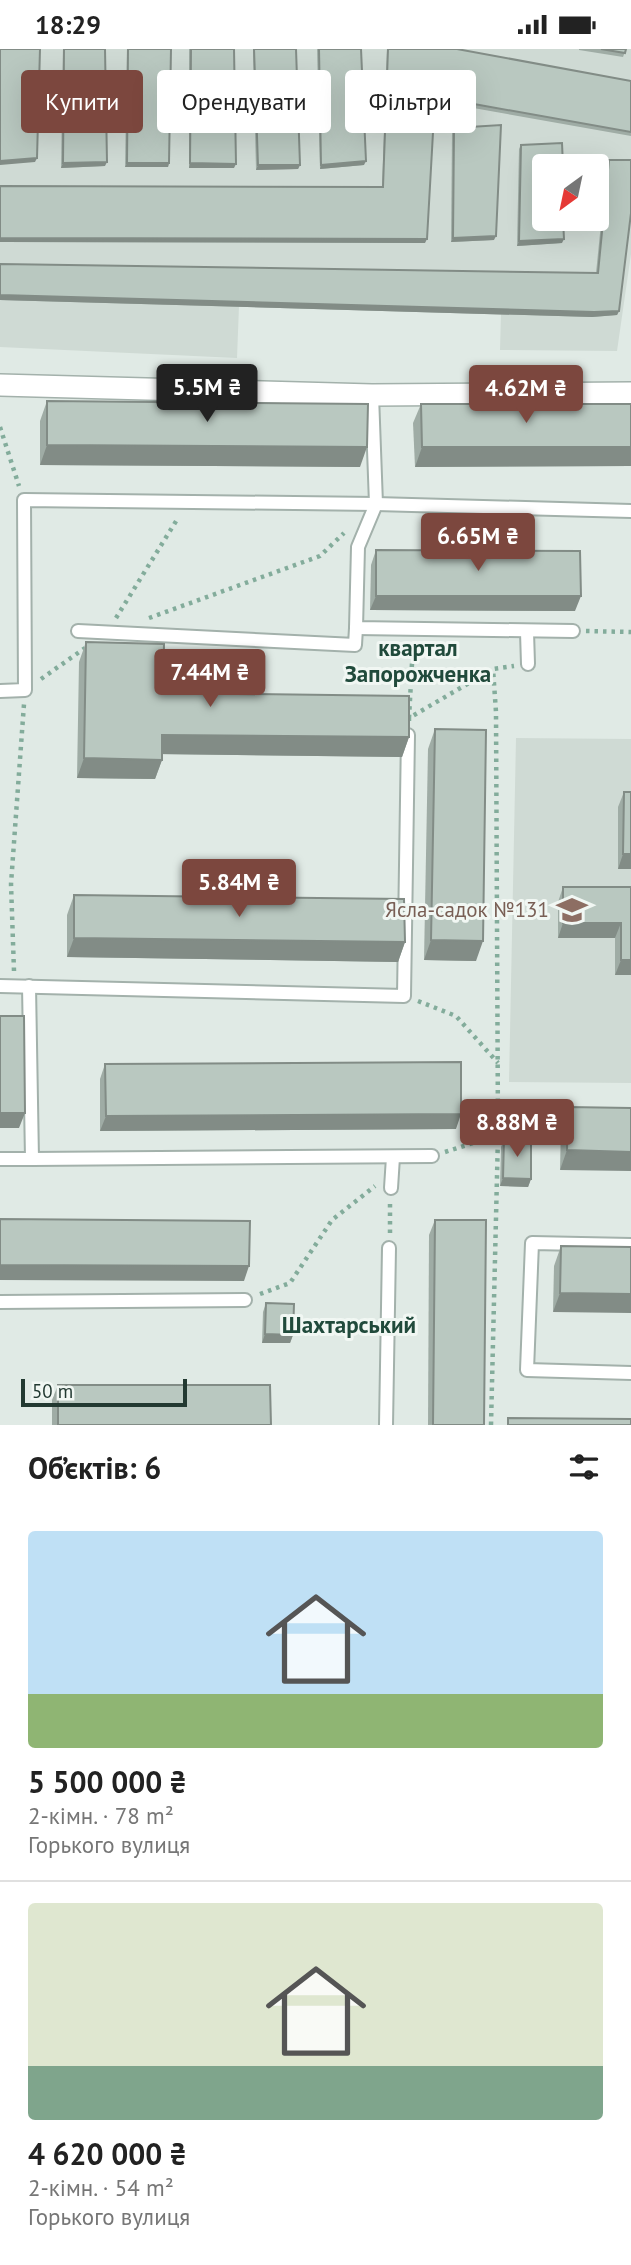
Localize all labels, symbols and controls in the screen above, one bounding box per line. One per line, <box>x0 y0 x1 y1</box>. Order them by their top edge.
text: 18:29 <box>35 8 101 41</box>
chip: Купити <box>21 70 143 133</box>
chip: Орендувати <box>157 70 331 133</box>
chip: Фільтри <box>345 70 476 133</box>
north arrow <box>532 154 609 231</box>
map controls <box>532 154 609 231</box>
pin: 5.5M ₴ <box>150 365 264 424</box>
pin: 4.62M ₴ <box>461 365 591 425</box>
text: 5.5M ₴ <box>172 372 242 401</box>
text: 4.62M ₴ <box>485 373 567 402</box>
pin: 6.65M ₴ <box>413 513 543 573</box>
text: 6.65M ₴ <box>437 521 519 550</box>
district label: квартал Запорожченка <box>345 633 491 688</box>
pin: 7.44M ₴ <box>145 649 275 709</box>
text: 7.44M ₴ <box>170 657 250 686</box>
pin: 5.84M ₴ <box>174 859 304 919</box>
text: 5.84M ₴ <box>198 867 280 896</box>
school or university icon: Ясла-садок №131 <box>555 893 589 927</box>
place label: Ясла-садок №131 <box>385 896 549 923</box>
pin: 8.88M ₴ <box>452 1099 582 1159</box>
text: 8.88M ₴ <box>476 1107 558 1136</box>
district label: Шахтарський <box>282 1310 416 1339</box>
scale bar <box>21 1376 187 1408</box>
text: 50 m <box>32 1379 73 1403</box>
text: Об’єктів: 6 <box>28 1448 161 1487</box>
icon: filters <box>565 1448 603 1486</box>
icon: home <box>253 1576 379 1702</box>
text: 5 500 000 ₴ <box>28 1762 187 1801</box>
text: 2-кімн. · 78 m² <box>28 1801 174 1830</box>
text: Горького вулиця <box>28 1830 190 1859</box>
icon: home <box>253 1948 379 2074</box>
text: 4 620 000 ₴ <box>28 2134 187 2173</box>
text: 2-кімн. · 54 m² <box>28 2173 174 2202</box>
text: Горького вулиця <box>28 2202 190 2231</box>

